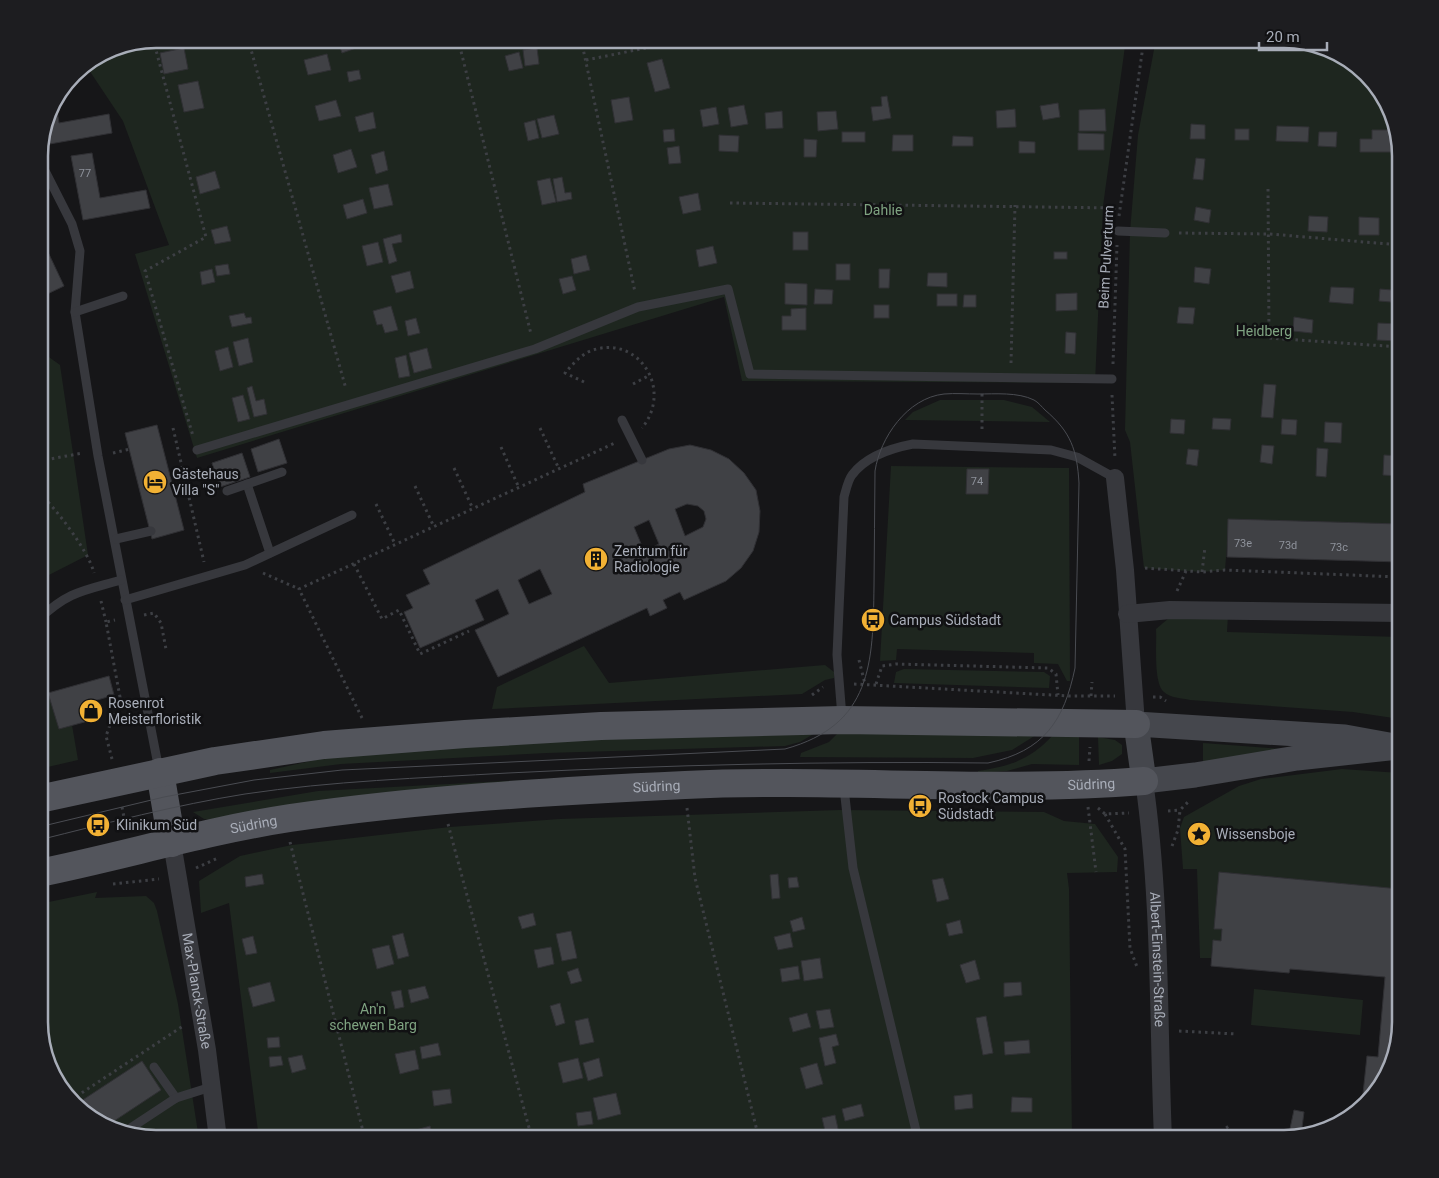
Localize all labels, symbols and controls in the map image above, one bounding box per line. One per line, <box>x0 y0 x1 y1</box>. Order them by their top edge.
scale bar <box>1259 20 1326 52</box>
text: 20 m <box>1266 28 1300 46</box>
house number: 77 <box>79 167 91 180</box>
park label: Dahlie <box>864 202 902 218</box>
street label: Beim Pulverturm <box>1095 205 1117 309</box>
park label: Heidberg <box>1236 323 1292 339</box>
place label: Gästehaus Villa "S" <box>172 466 239 498</box>
hotel icon: Gästehaus Villa "S" <box>142 469 168 495</box>
house number: 74 <box>971 475 983 488</box>
house number: 73e <box>1234 537 1252 550</box>
house number: 73d <box>1279 539 1297 552</box>
house number: 73c <box>1330 541 1348 554</box>
place label: Zentrum für Radiologie <box>614 543 688 575</box>
building icon: Zentrum für Radiologie <box>583 546 609 572</box>
bus stop icon: Campus Südstadt <box>860 607 886 633</box>
place label: Campus Südstadt <box>890 612 1002 628</box>
place label: Rosenrot Meisterfloristik <box>108 695 202 727</box>
shop icon: Rosenrot Meisterfloristik <box>78 698 104 724</box>
street label: Südring <box>1067 775 1116 793</box>
street label: Südring <box>632 777 681 796</box>
place label: Rostock Campus Südstadt <box>938 790 1044 822</box>
bus stop icon: Rostock Campus Südstadt <box>907 793 933 819</box>
bus stop icon: Klinikum Süd <box>85 812 111 838</box>
street label: Südring <box>229 812 278 837</box>
place label: Klinikum Süd <box>116 817 197 833</box>
place icon: Wissensboje <box>1186 821 1212 847</box>
place label: Wissensboje <box>1216 826 1295 842</box>
street label: Albert-Einstein-Straße <box>1147 891 1168 1027</box>
street label: Max-Planck-Straße <box>179 932 215 1050</box>
park label: An'n schewen Barg <box>329 1001 417 1033</box>

